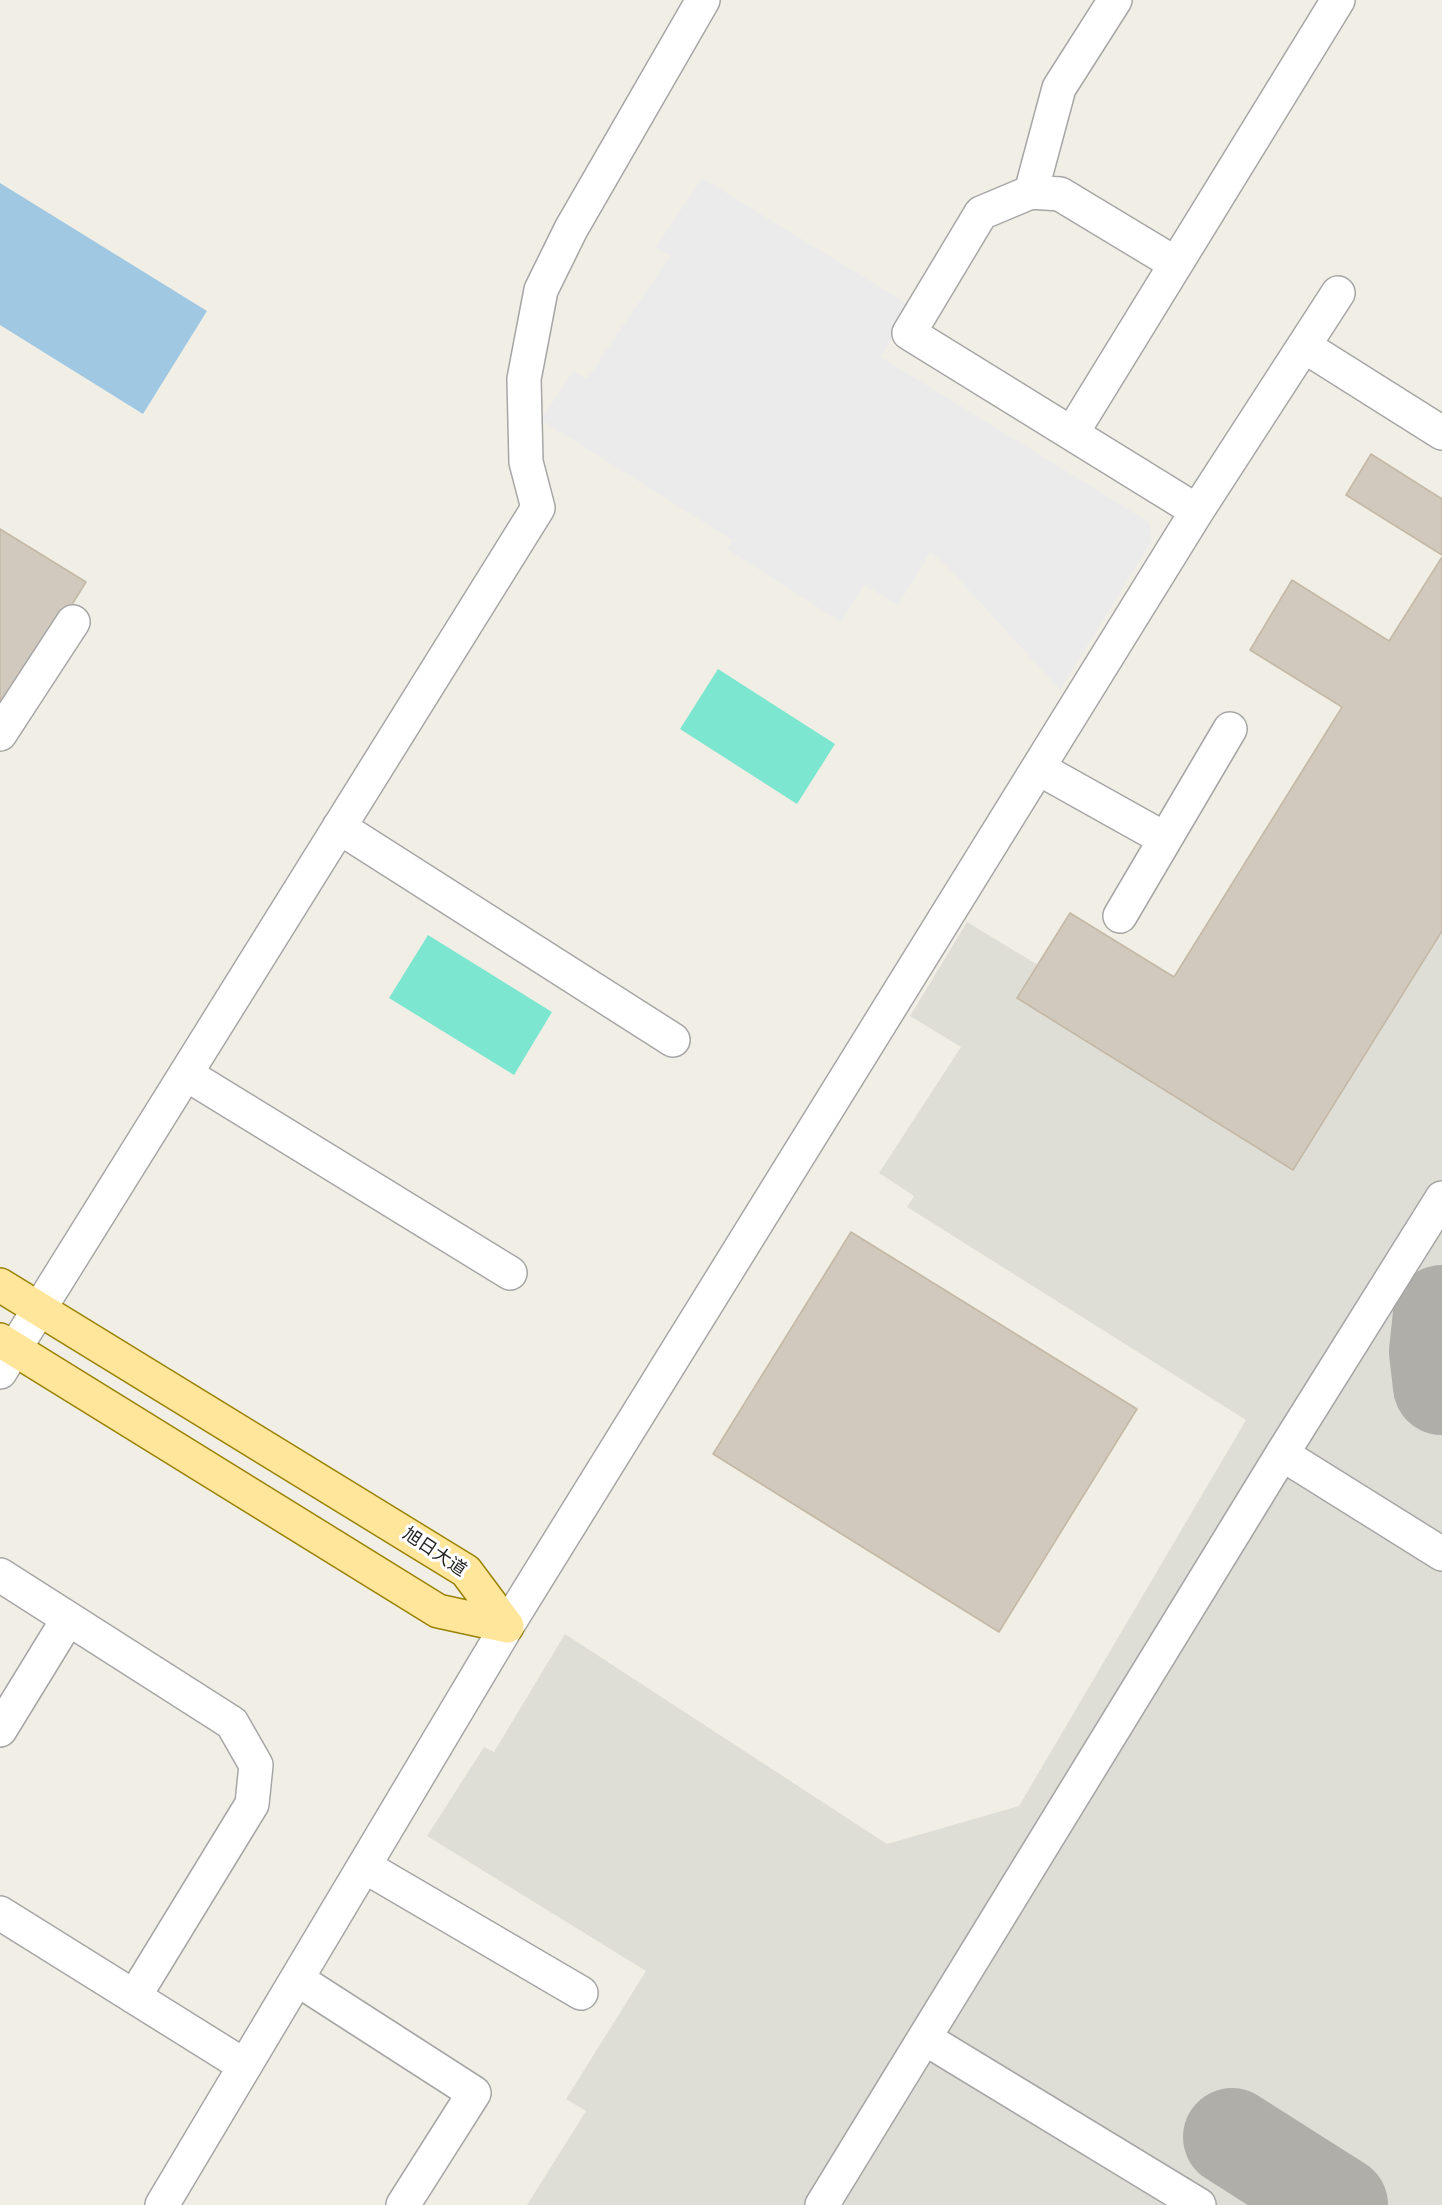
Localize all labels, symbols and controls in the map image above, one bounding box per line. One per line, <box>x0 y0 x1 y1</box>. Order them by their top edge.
street label: 旭日大道 <box>398 1524 470 1582</box>

